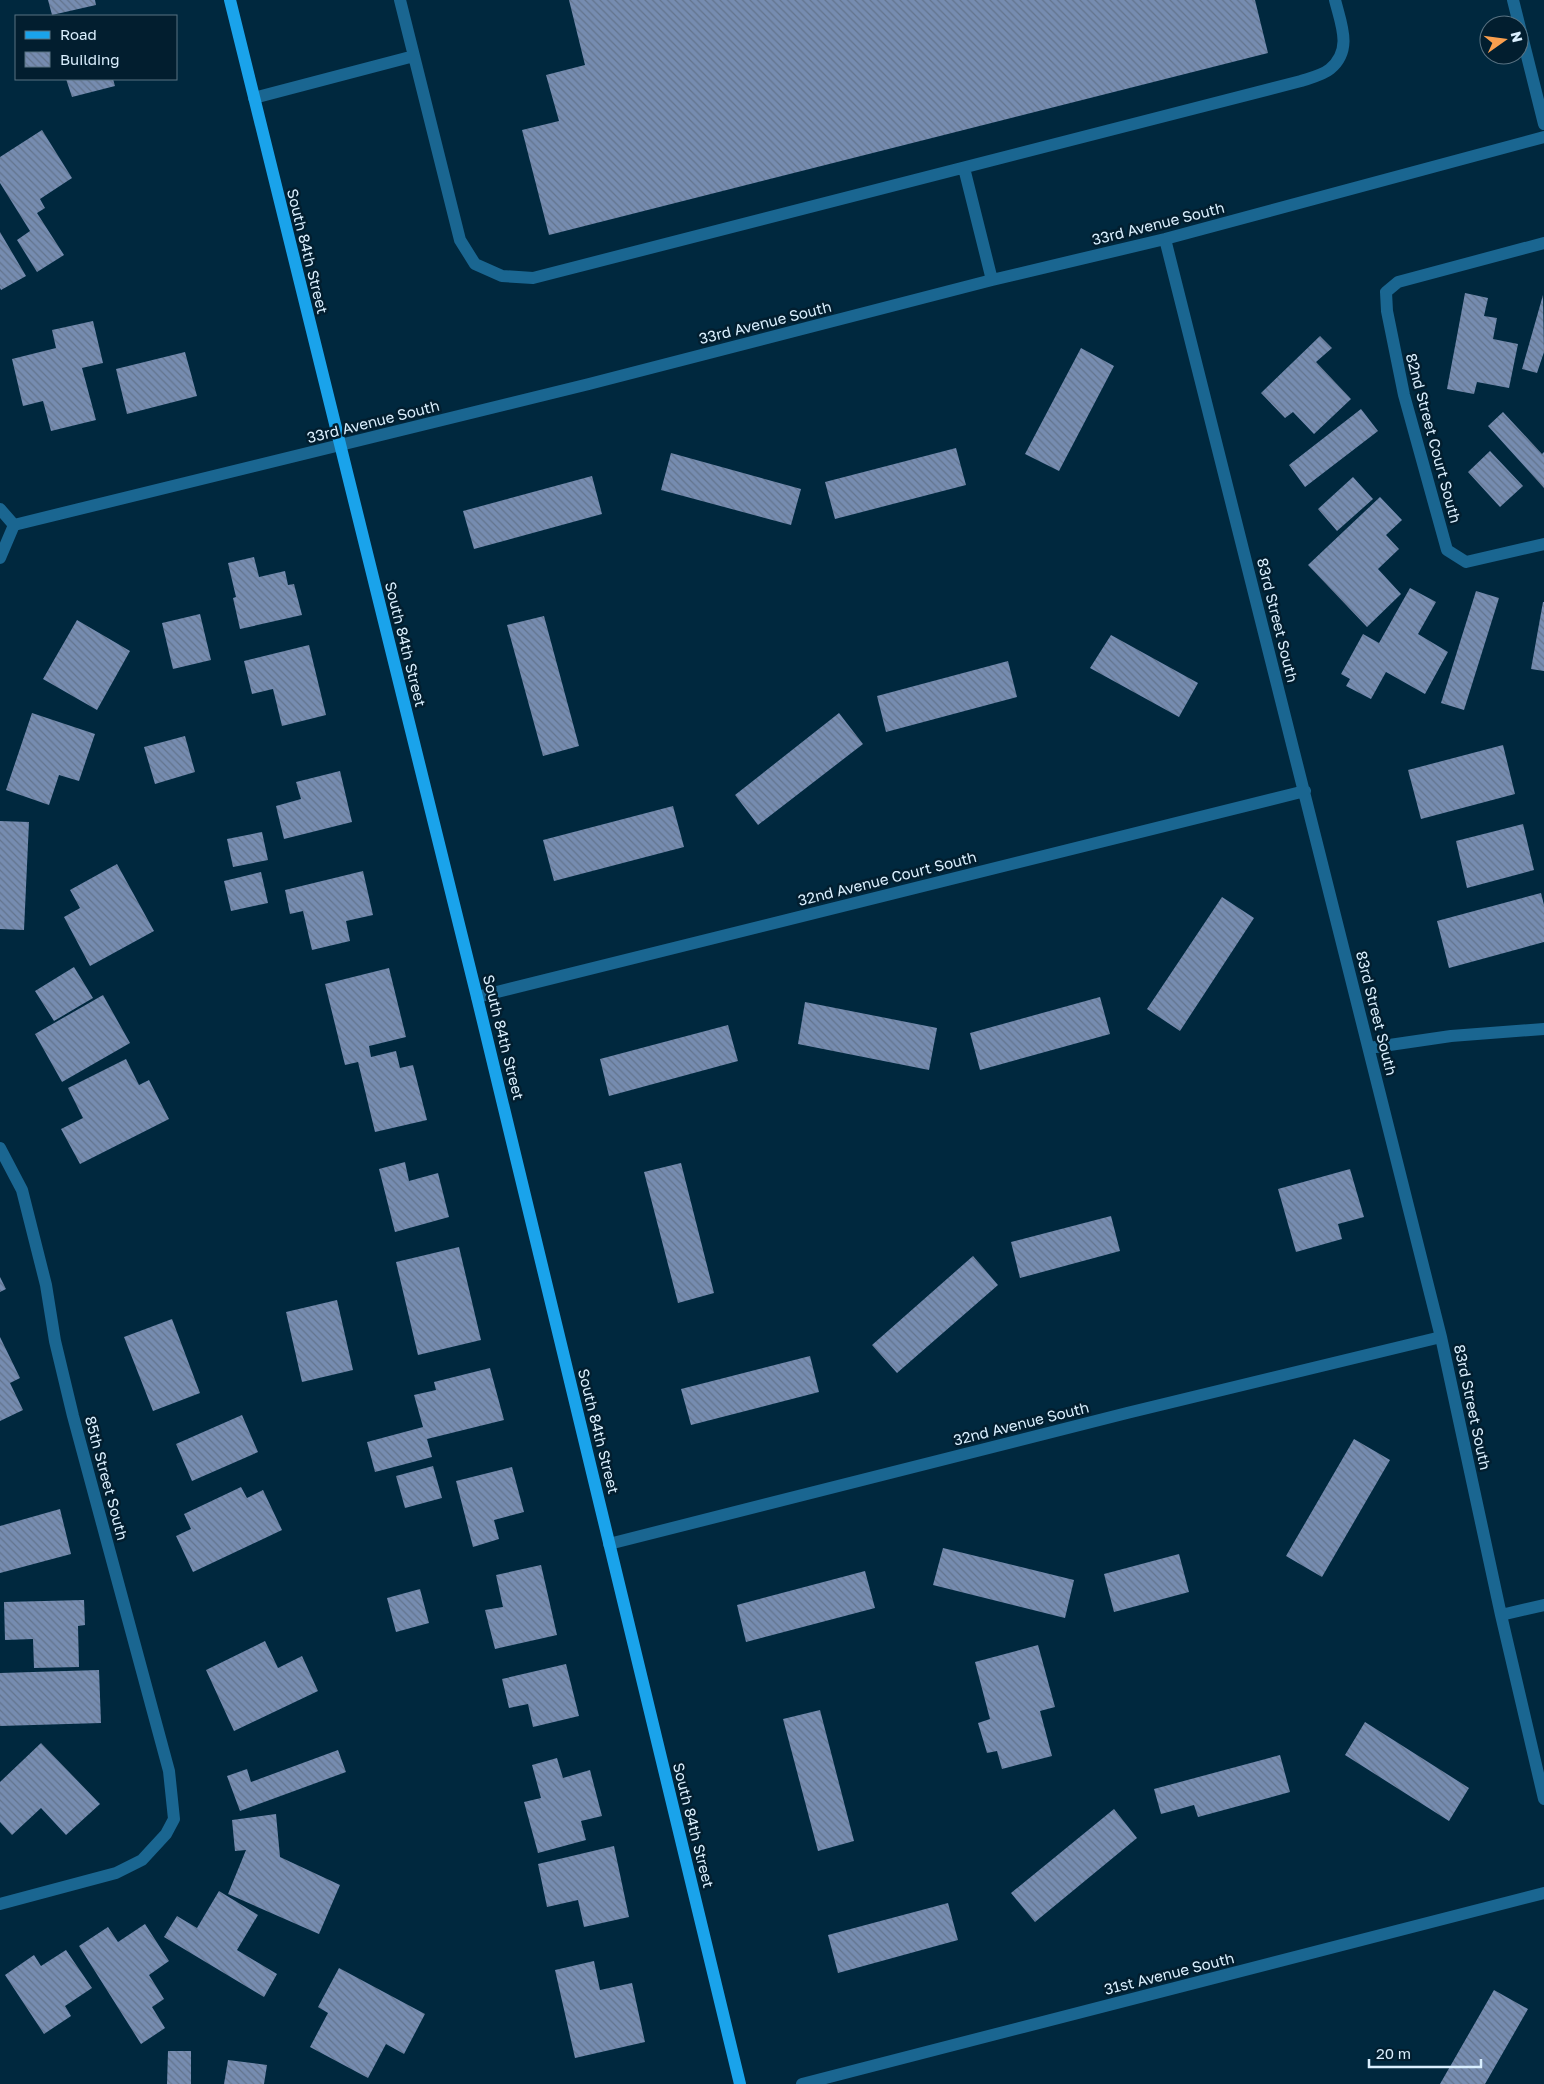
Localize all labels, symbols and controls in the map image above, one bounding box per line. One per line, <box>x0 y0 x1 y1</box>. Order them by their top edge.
legend <box>15 15 178 80</box>
north arrow <box>1479 15 1529 65</box>
text: Road <box>60 25 97 43</box>
text: N <box>1508 30 1527 44</box>
text: Building <box>60 50 120 68</box>
street label: South 84th Street <box>284 187 332 315</box>
street label: 33rd Avenue South <box>1090 198 1226 248</box>
street label: 33rd Avenue South <box>697 297 833 347</box>
street label: 82nd Street Court South <box>1403 351 1465 525</box>
street label: 33rd Avenue South <box>305 396 441 446</box>
street label: 83rd Street South <box>1254 556 1302 684</box>
street label: South 84th Street <box>382 580 430 708</box>
street label: 32nd Avenue Court South <box>796 847 978 909</box>
street label: 83rd Street South <box>1353 949 1401 1077</box>
street label: South 84th Street <box>480 973 528 1101</box>
street label: 83rd Street South <box>1451 1343 1495 1471</box>
street label: South 84th Street <box>575 1367 623 1495</box>
street label: 32nd Avenue South <box>951 1397 1091 1449</box>
street label: 85th Street South <box>82 1414 132 1542</box>
street label: South 84th Street <box>670 1761 718 1889</box>
street label: 31st Avenue South <box>1102 1948 1236 1998</box>
scale bar <box>1369 2036 1482 2068</box>
text: 20 m <box>1376 2044 1411 2062</box>

